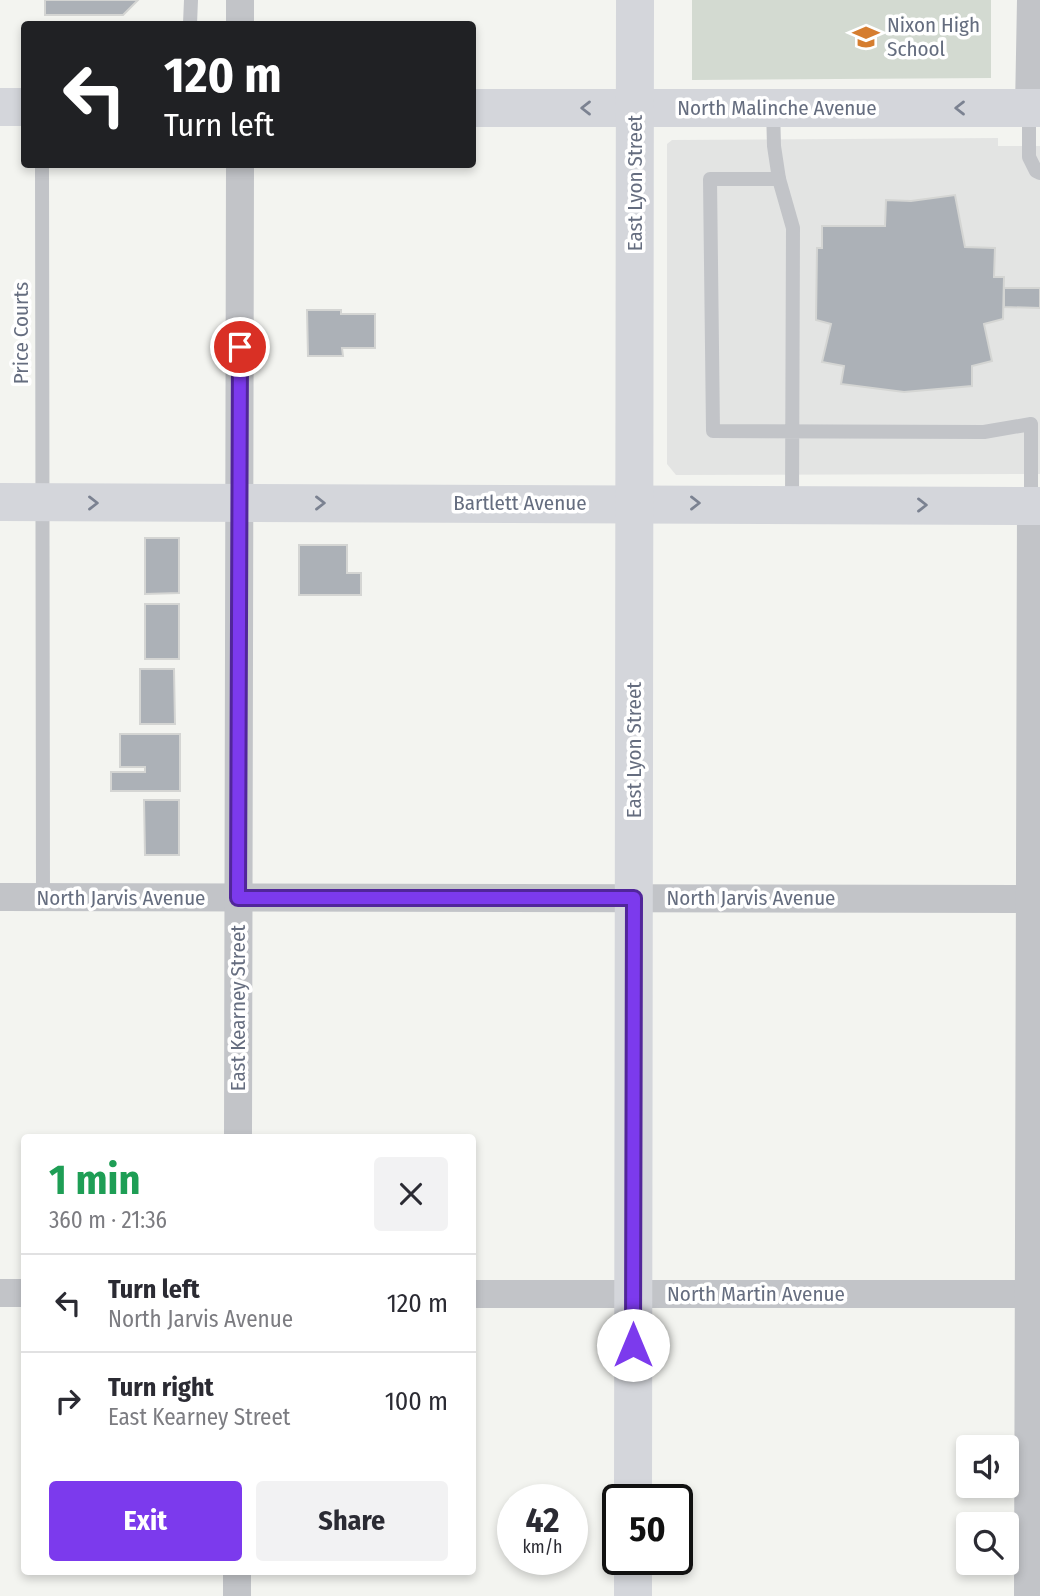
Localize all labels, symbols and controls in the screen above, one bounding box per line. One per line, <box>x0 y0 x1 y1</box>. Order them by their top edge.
place label: Nixon High School <box>887 12 980 62</box>
school or university icon: Nixon High School <box>851 22 881 52</box>
text: 120 m <box>164 46 282 105</box>
icon: left <box>49 49 140 140</box>
street label: North Malinche Avenue <box>677 95 877 121</box>
one-way arrow <box>580 100 591 116</box>
one-way arrow <box>955 100 965 116</box>
text: Turn left <box>164 106 274 144</box>
street label: East Lyon Street <box>622 115 648 251</box>
street label: Price Courts <box>8 282 34 384</box>
pin <box>210 317 270 377</box>
icon: arrive <box>221 328 259 366</box>
street label: Bartlett Avenue <box>453 490 587 516</box>
one-way arrow <box>88 495 98 511</box>
one-way arrow <box>315 495 326 511</box>
one-way arrow <box>690 495 700 511</box>
one-way arrow <box>917 497 928 513</box>
street label: East Lyon Street <box>621 682 647 818</box>
street label: North Jarvis Avenue <box>37 885 206 911</box>
street label: North Jarvis Avenue <box>667 885 836 911</box>
street label: East Kearney Street <box>225 925 251 1091</box>
text: 1 min <box>49 1155 140 1205</box>
button: close <box>374 1157 448 1231</box>
text: 360 m · 21:36 <box>49 1206 167 1234</box>
text: Turn left <box>108 1274 200 1305</box>
street label: North Martin Avenue <box>667 1281 845 1307</box>
icon: left <box>49 1284 87 1322</box>
text: 120 m <box>387 1288 448 1319</box>
text: North Jarvis Avenue <box>108 1305 293 1333</box>
position arrow <box>596 1308 670 1382</box>
text: Turn right <box>108 1372 214 1403</box>
icon: right <box>49 1382 87 1420</box>
text: 100 m <box>385 1386 448 1417</box>
text: East Kearney Street <box>108 1403 290 1431</box>
map controls <box>956 1435 1019 1575</box>
button: sound <box>956 1435 1019 1498</box>
button: Exit <box>49 1481 242 1561</box>
button: Share <box>256 1481 448 1561</box>
speed limit sign: 50 <box>602 1484 693 1575</box>
text: 42 <box>526 1499 559 1541</box>
button: search <box>956 1512 1019 1575</box>
text: km/h <box>522 1536 563 1558</box>

